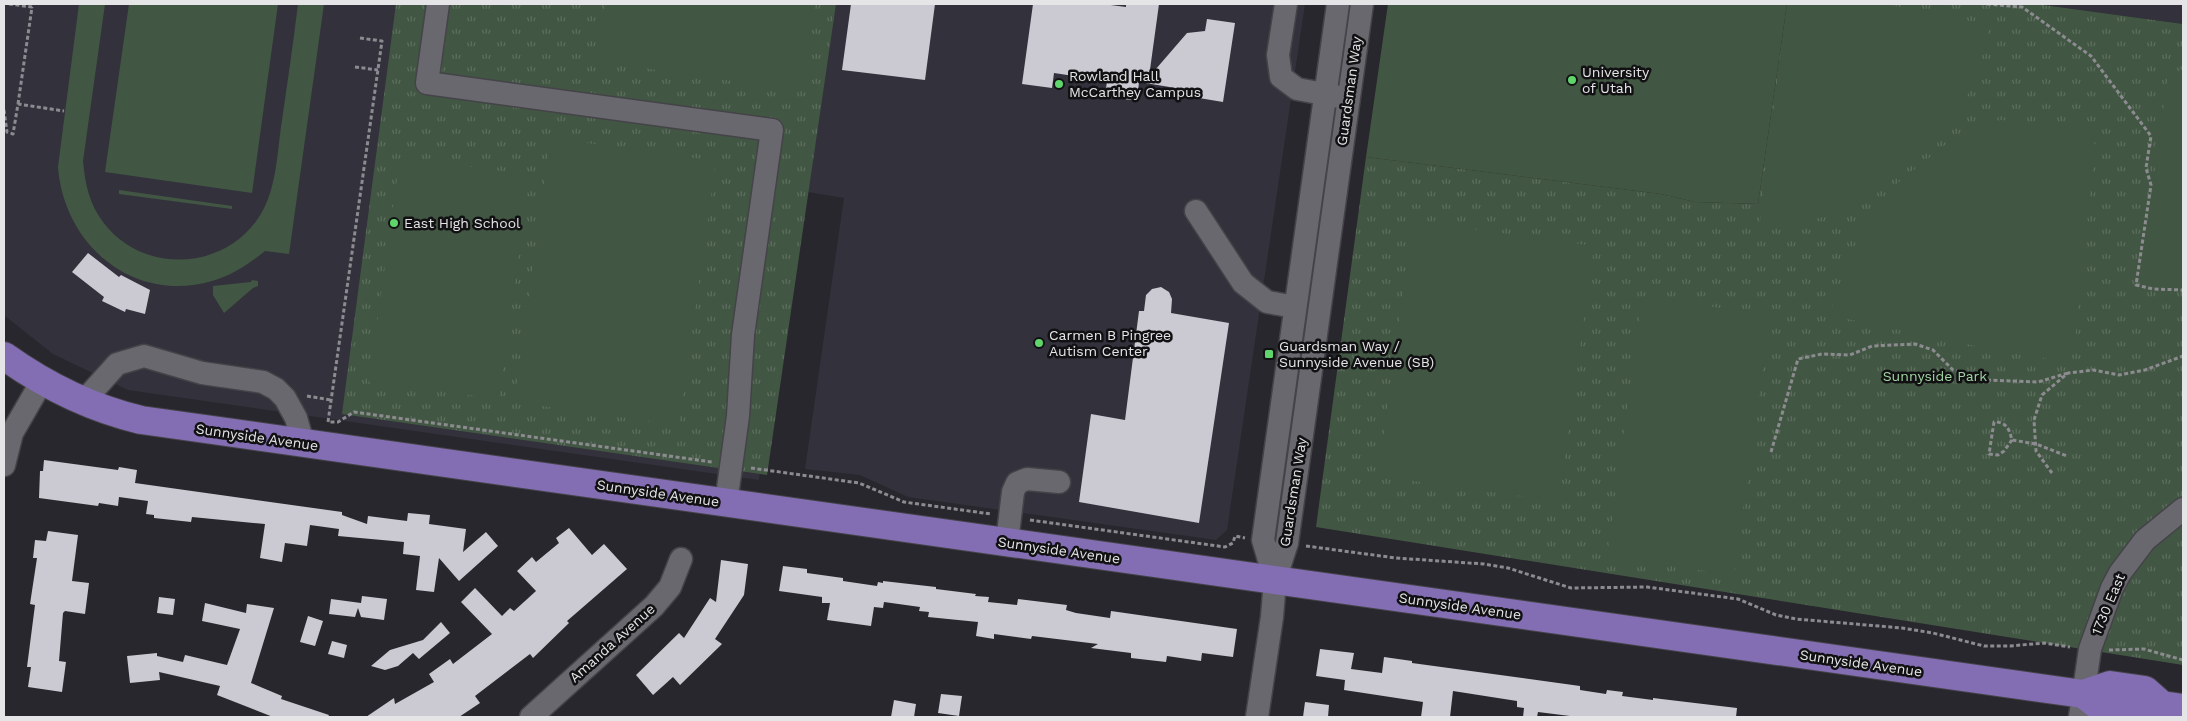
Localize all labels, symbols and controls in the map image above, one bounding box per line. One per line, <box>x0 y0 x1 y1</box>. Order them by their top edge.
street label: Guardsman Way <box>1333 34 1365 147</box>
place label: University of Utah <box>1582 64 1650 96</box>
place label: Rowland Hall McCarthey Campus <box>1069 68 1201 100</box>
marker: University of Utah <box>1566 74 1578 86</box>
marker: Rowland Hall McCarthey Campus <box>1053 78 1065 90</box>
place label: East High School <box>404 215 521 231</box>
marker: East High School <box>388 217 400 229</box>
place label: Carmen B Pingree Autism Center <box>1049 327 1171 359</box>
marker: Carmen B Pingree Autism Center <box>1033 337 1045 349</box>
place label: Guardsman Way / Sunnyside Avenue (SB) <box>1279 338 1434 370</box>
marker: Guardsman Way / Sunnyside Avenue (SB) <box>1263 348 1275 360</box>
park label: Sunnyside Park <box>1883 368 1987 384</box>
street label: Sunnyside Avenue <box>195 420 319 454</box>
street label: Guardsman Way <box>1276 435 1310 548</box>
street label: Sunnyside Avenue <box>596 476 720 510</box>
street label: Sunnyside Avenue <box>997 533 1121 567</box>
street label: 1730 East <box>2088 571 2128 637</box>
street label: Sunnyside Avenue <box>1398 589 1522 623</box>
street label: Amanda Avenue <box>566 600 658 686</box>
street label: Sunnyside Avenue <box>1799 646 1923 680</box>

